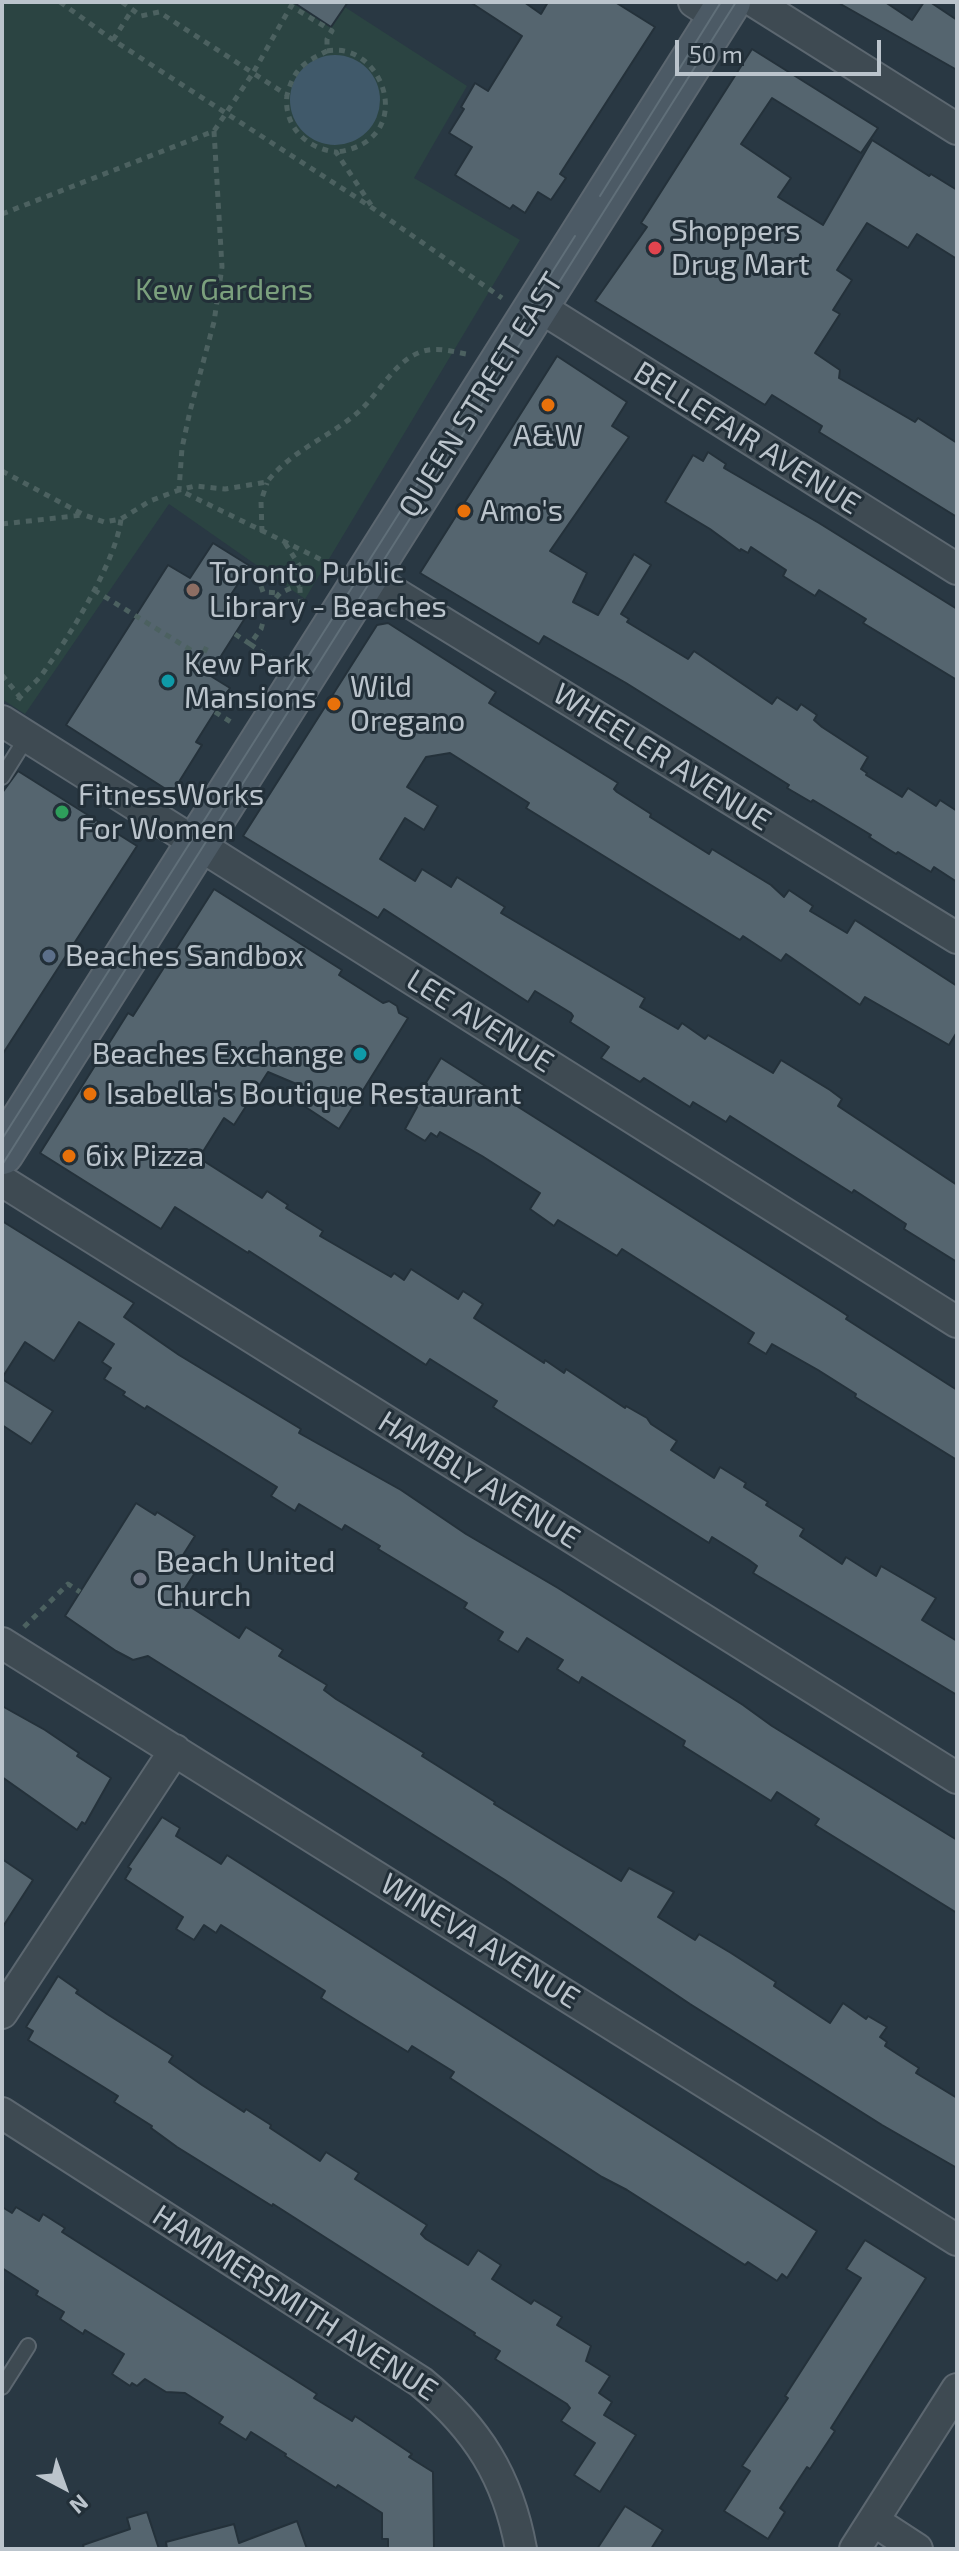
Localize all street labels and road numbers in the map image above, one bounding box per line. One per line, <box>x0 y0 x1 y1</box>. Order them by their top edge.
street label: QUEEN STREET EAST <box>391 266 571 524</box>
street label: BELLEFAIR AVENUE <box>627 354 867 522</box>
street label: WHEELER AVENUE <box>546 675 778 839</box>
street label: LEE AVENUE <box>400 962 560 1080</box>
street label: HAMBLY AVENUE <box>372 1404 586 1556</box>
street label: WINEVA AVENUE <box>374 1865 586 2017</box>
street label: HAMMERSMITH AVENUE <box>146 2197 444 2409</box>

